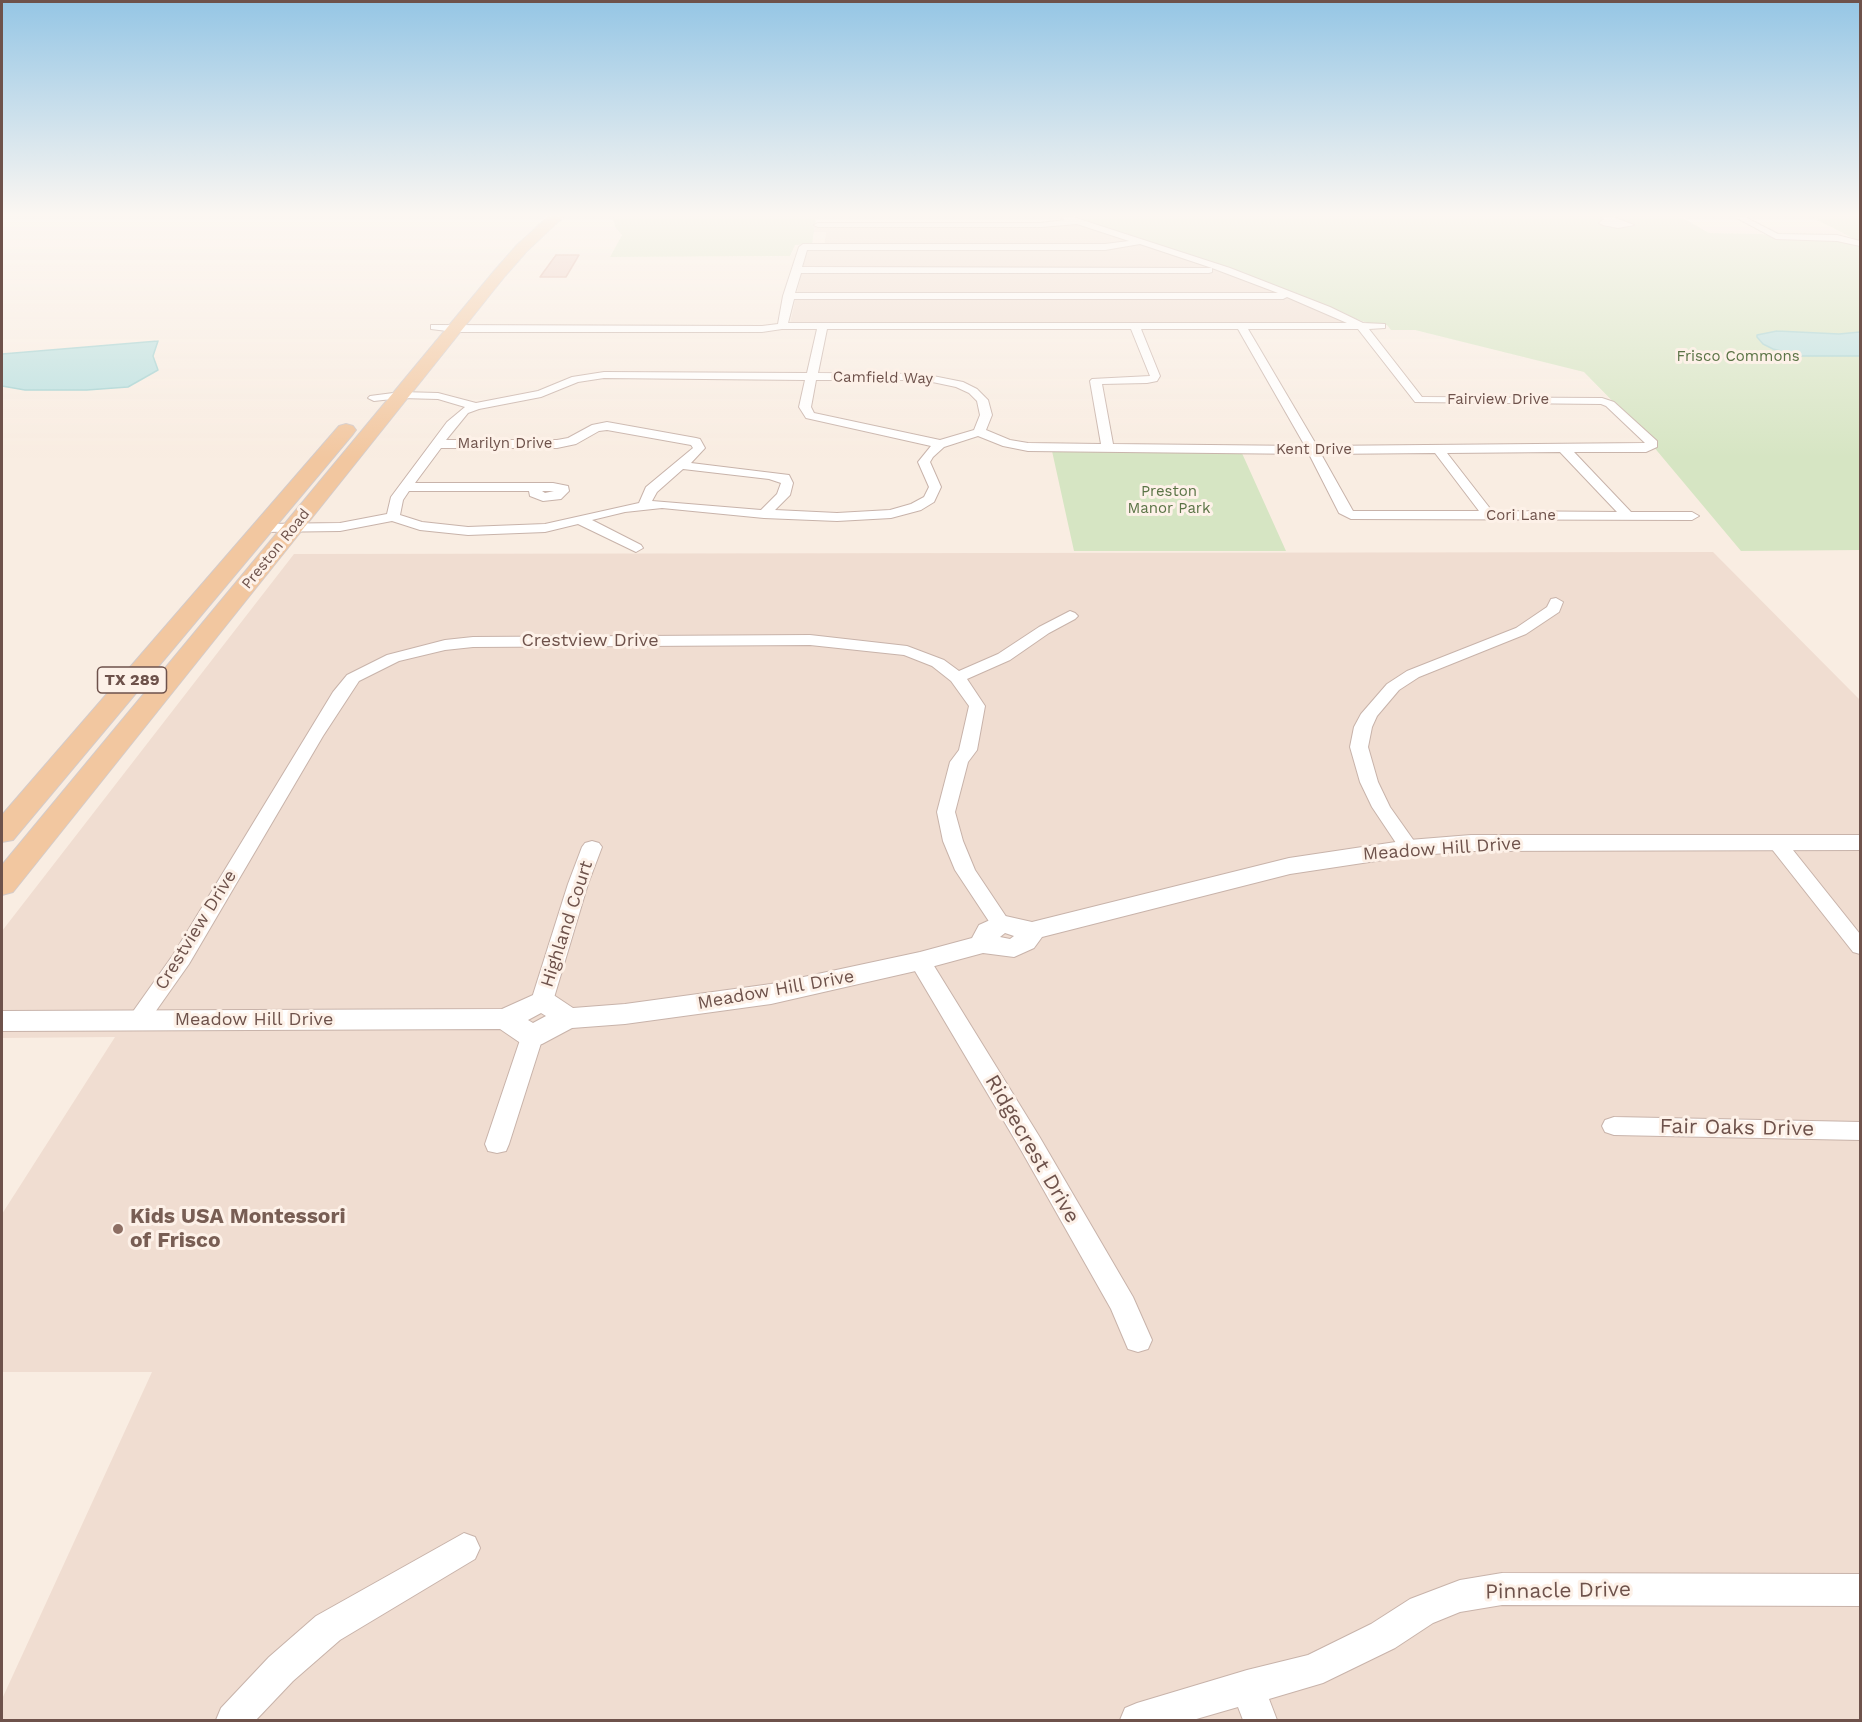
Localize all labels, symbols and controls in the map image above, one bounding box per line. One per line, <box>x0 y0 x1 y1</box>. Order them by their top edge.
park label: Frisco Commons <box>1676 348 1800 366</box>
street label: Camfield Way <box>833 368 933 388</box>
street label: Fairview Drive <box>1447 391 1549 409</box>
street label: Marilyn Drive <box>458 435 552 453</box>
street label: Kent Drive <box>1276 441 1352 459</box>
park label: Preston Manor Park <box>1128 483 1210 518</box>
street label: Preston Road <box>238 505 314 593</box>
street label: Cori Lane <box>1486 507 1556 525</box>
street label: Crestview Drive <box>521 630 659 652</box>
road number: TX 289 <box>98 667 166 693</box>
street label: Meadow Hill Drive <box>1362 833 1522 865</box>
street label: Highland Court <box>536 858 598 990</box>
street label: Crestview Drive <box>151 866 241 994</box>
street label: Meadow Hill Drive <box>696 966 856 1014</box>
street label: Meadow Hill Drive <box>175 1009 333 1031</box>
street label: Ridgecrest Drive <box>979 1070 1085 1228</box>
street label: Fair Oaks Drive <box>1659 1114 1815 1142</box>
place label: Kids USA Montessori of Frisco <box>130 1204 346 1254</box>
marker: Kids USA Montessori of Frisco <box>111 1222 125 1236</box>
street label: Pinnacle Drive <box>1485 1577 1631 1605</box>

